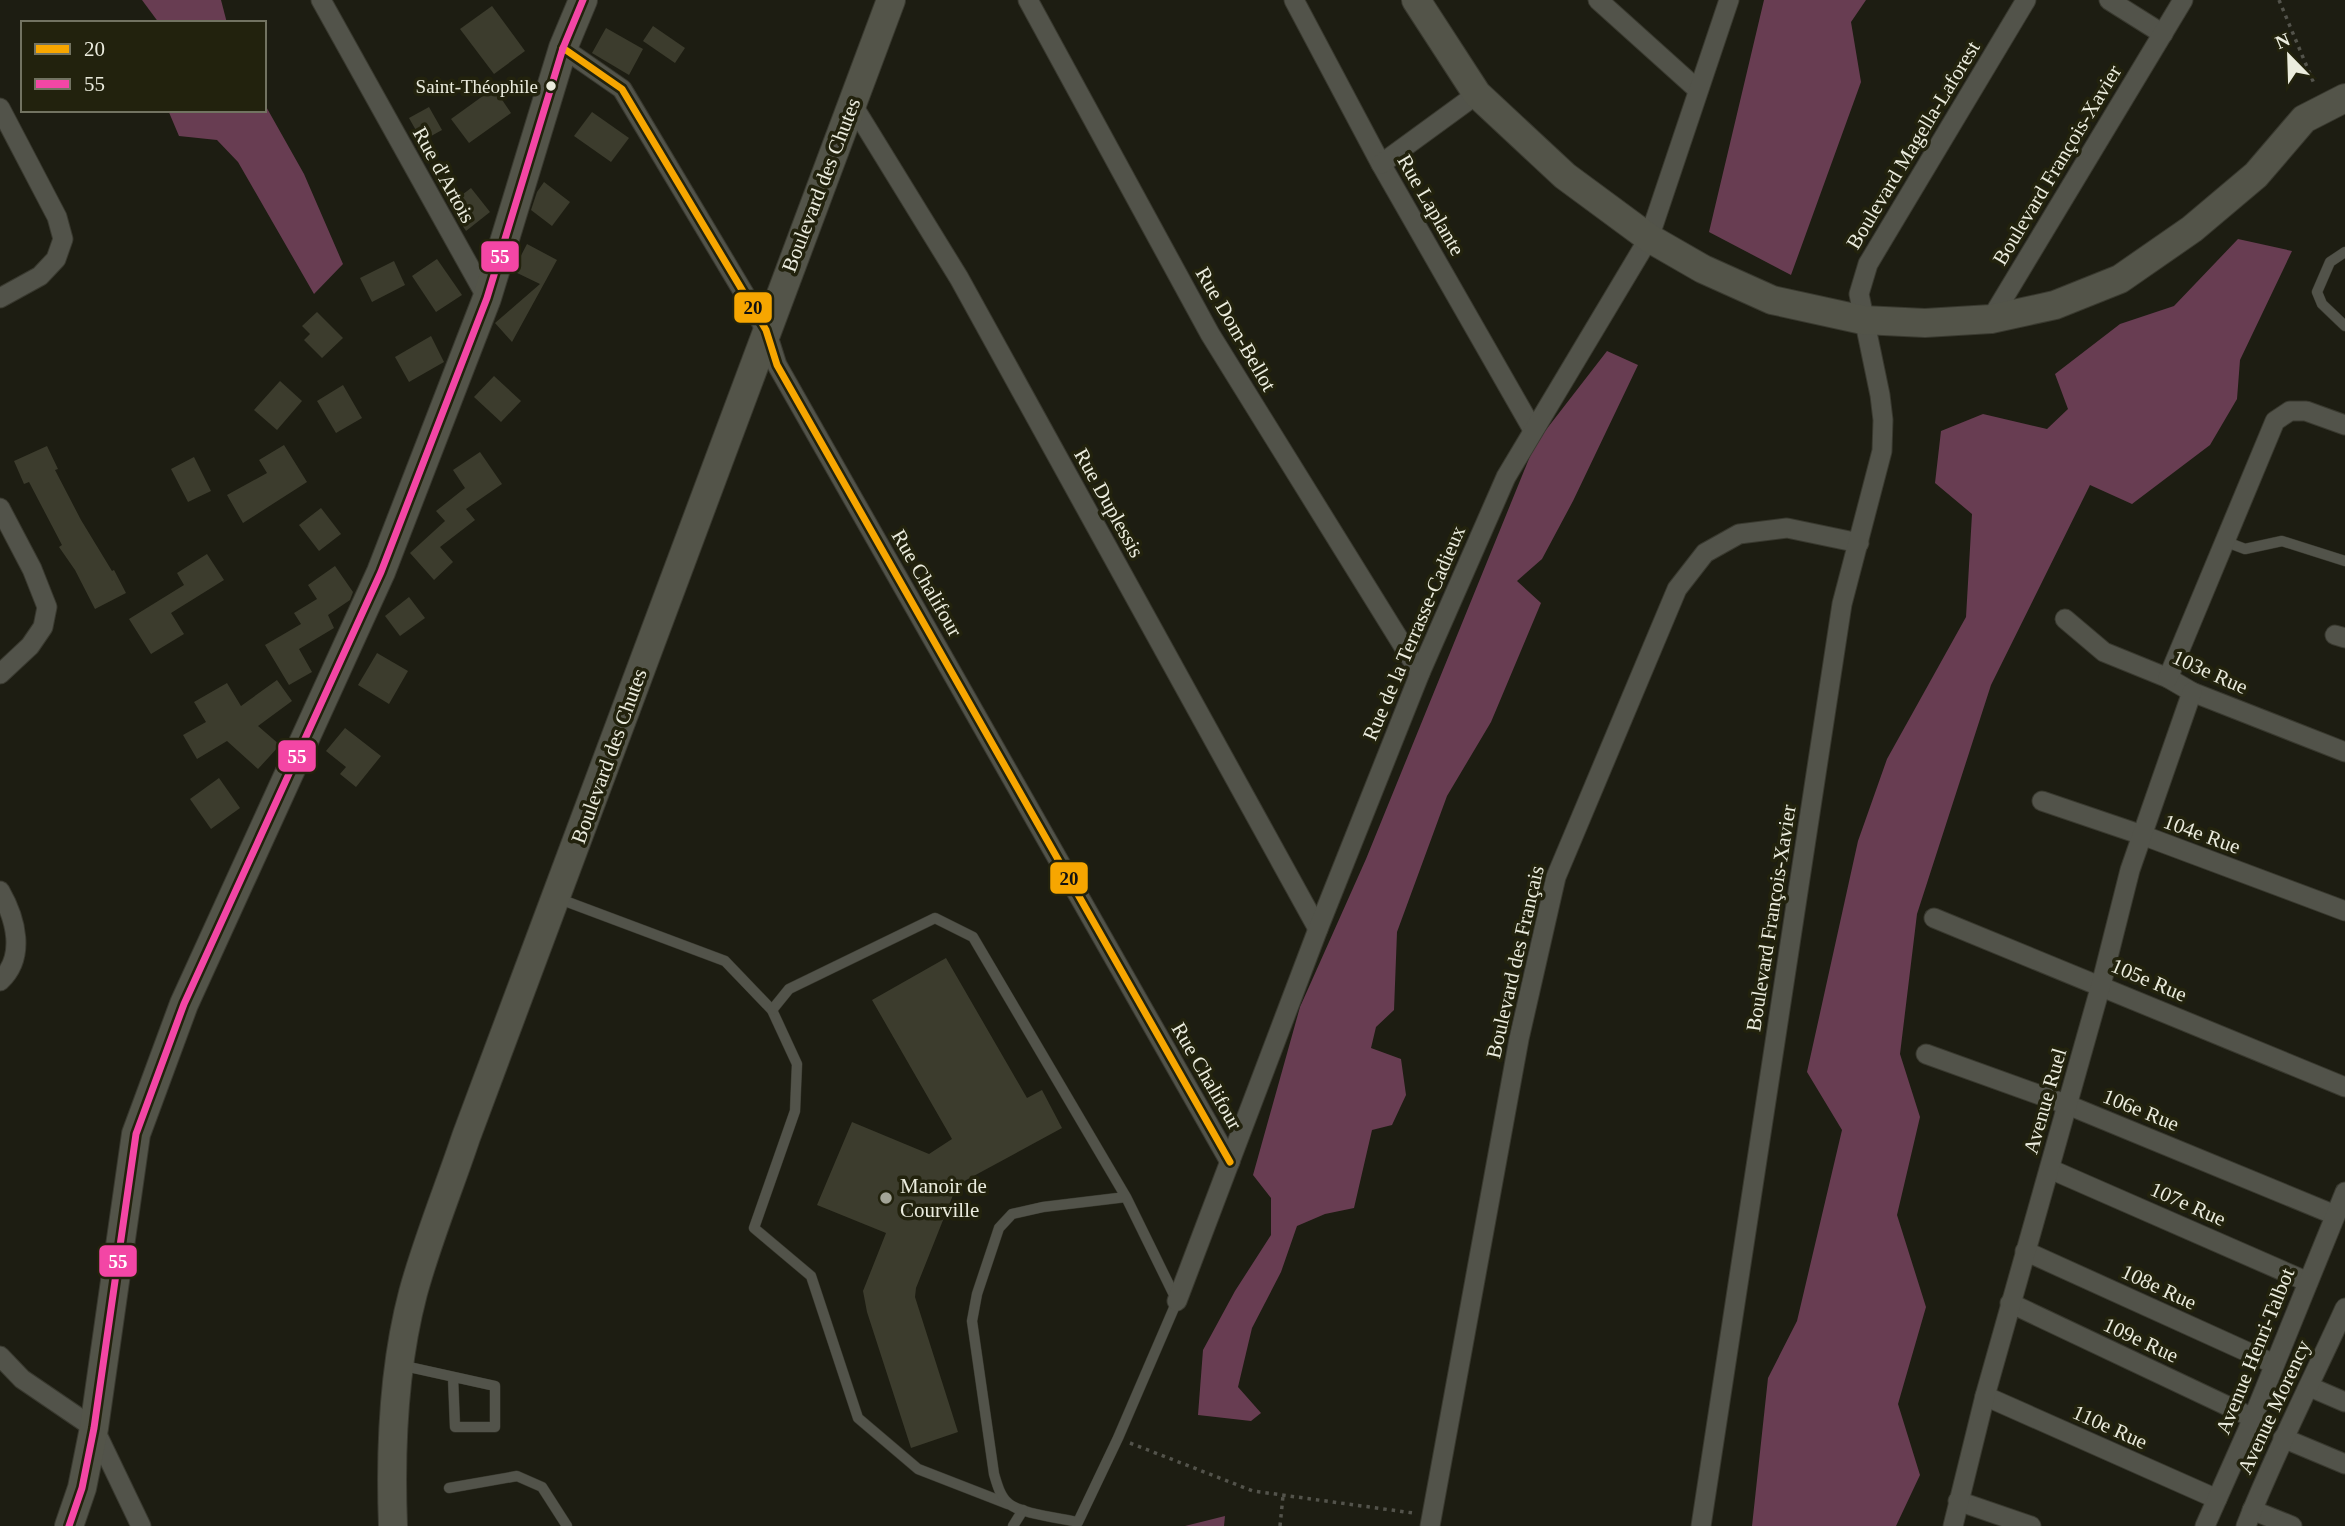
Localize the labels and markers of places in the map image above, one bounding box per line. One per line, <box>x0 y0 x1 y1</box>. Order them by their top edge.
place label: Saint-Théophile <box>416 76 538 97</box>
marker: Saint-Théophile <box>544 79 558 93</box>
place label: Manoir de Courville <box>900 1174 987 1222</box>
marker: Manoir de Courville <box>878 1190 894 1206</box>

